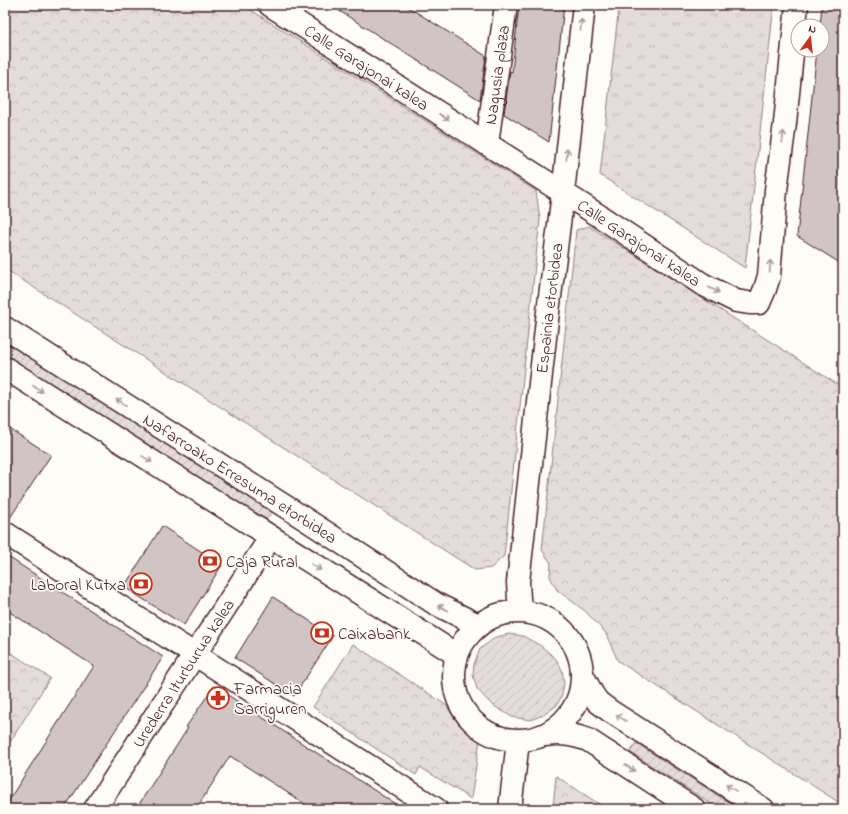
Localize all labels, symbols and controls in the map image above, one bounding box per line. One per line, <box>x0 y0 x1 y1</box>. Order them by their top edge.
north arrow <box>790 18 830 58</box>
street label: Calle Garajonai kalea <box>299 19 433 118</box>
one-way arrow <box>578 19 585 32</box>
text: N <box>807 21 818 38</box>
street label: Nagusia plaza <box>479 23 517 126</box>
one-way arrow <box>439 113 450 121</box>
one-way arrow <box>779 131 787 144</box>
one-way arrow <box>563 148 571 161</box>
street label: Calle Garajonai kalea <box>572 194 705 294</box>
street label: Espainia etorbidea <box>530 242 571 375</box>
one-way arrow <box>766 260 773 273</box>
one-way arrow <box>707 286 719 294</box>
one-way arrow <box>32 385 43 393</box>
one-way arrow <box>116 398 127 406</box>
street label: Nafarroako Erresuma etorbidea <box>137 408 342 551</box>
one-way arrow <box>142 455 153 463</box>
bank icon: Caja Rural <box>197 548 223 574</box>
place label: Caja Rural <box>226 550 298 575</box>
one-way arrow <box>310 563 322 571</box>
bank icon: Laboral Kutxa <box>128 571 154 597</box>
place label: Laboral Kutxa <box>31 573 126 598</box>
street label: Urederra Iturburua kalea <box>127 594 242 753</box>
one-way arrow <box>437 603 449 611</box>
bank icon: Caixabank <box>309 620 335 646</box>
place label: Caixabank <box>338 622 411 647</box>
place label: Farmacia Sarriguren <box>233 677 306 724</box>
pharmacy icon: Farmacia Sarriguren <box>205 685 231 711</box>
one-way arrow <box>615 714 627 722</box>
one-way arrow <box>624 764 635 772</box>
one-way arrow <box>725 784 736 792</box>

